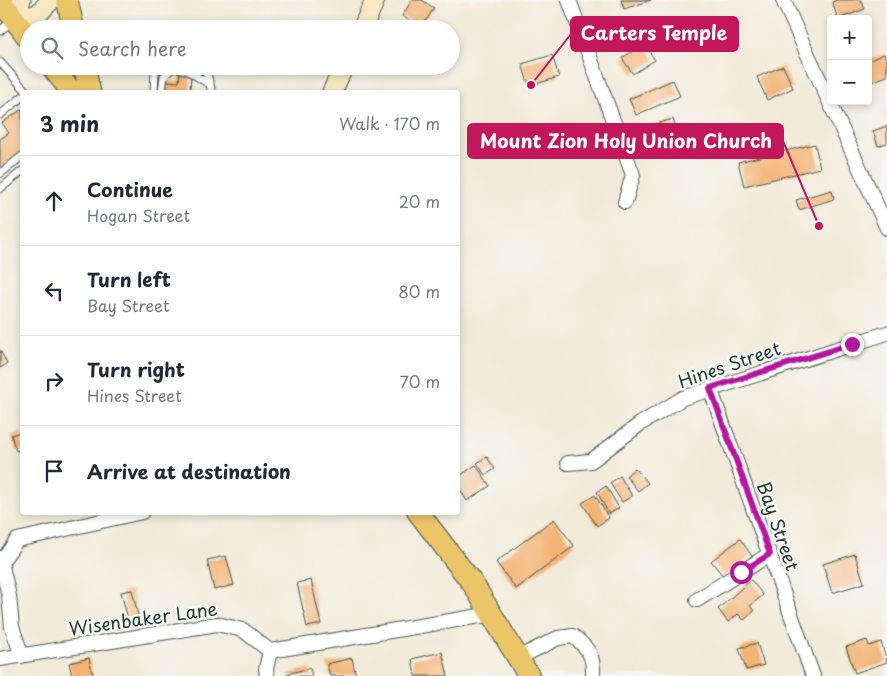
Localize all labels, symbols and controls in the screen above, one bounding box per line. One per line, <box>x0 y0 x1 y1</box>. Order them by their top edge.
map controls <box>827 15 872 105</box>
button: + <box>827 15 872 60</box>
callout: Carters Temple <box>571 17 738 51</box>
text: Carters Temple <box>581 18 728 46</box>
search box <box>20 20 460 75</box>
icon: search <box>38 34 66 62</box>
text: Search here <box>78 34 187 62</box>
button: − <box>827 60 872 105</box>
text: 3 min <box>40 107 99 139</box>
text: Walk · 170 m <box>339 111 440 135</box>
callout: Mount Zion Holy Union Church <box>468 124 783 158</box>
text: Mount Zion Holy Union Church <box>480 126 772 154</box>
text: Continue <box>87 175 173 203</box>
icon: ahead <box>40 187 68 215</box>
text: 20 m <box>399 189 440 213</box>
text: Hogan Street <box>87 203 190 227</box>
text: Turn left <box>87 265 171 293</box>
icon: left <box>40 277 68 305</box>
text: 80 m <box>398 279 440 303</box>
text: Bay Street <box>87 293 169 317</box>
route end <box>841 333 864 356</box>
street label: Hines Street <box>674 334 784 394</box>
text: Turn right <box>87 355 185 383</box>
icon: right <box>40 367 68 395</box>
text: 70 m <box>400 369 440 393</box>
text: Hines Street <box>87 383 182 407</box>
icon: arrive <box>40 457 68 485</box>
text: Arrive at destination <box>87 457 291 485</box>
street label: Bay Street <box>751 478 807 574</box>
route start <box>730 561 753 584</box>
street label: Wisenbaker Lane <box>67 594 219 642</box>

